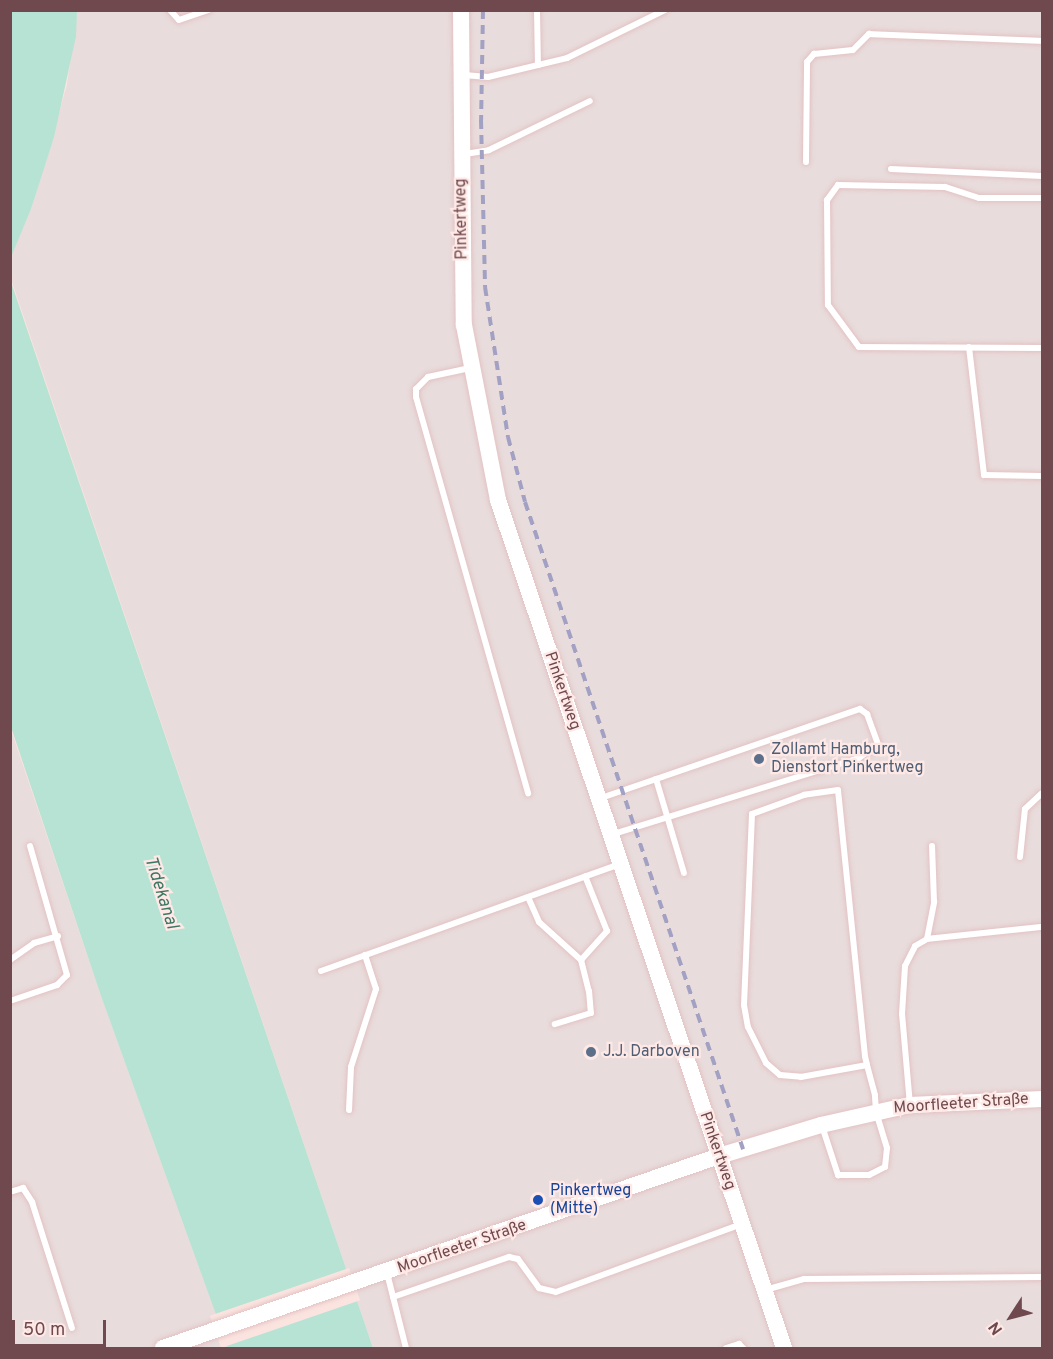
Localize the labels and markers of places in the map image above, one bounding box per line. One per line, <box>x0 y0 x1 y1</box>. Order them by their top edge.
place label: Zollamt Hamburg, Dienstort Pinkertweg <box>771 740 923 778</box>
marker: Zollamt Hamburg, Dienstort Pinkertweg <box>752 752 766 766</box>
place label: J.J. Darboven <box>603 1042 700 1062</box>
marker: J.J. Darboven <box>584 1045 598 1059</box>
place label: Pinkertweg (Mitte) <box>550 1181 631 1219</box>
marker: Pinkertweg (Mitte) <box>531 1193 545 1207</box>

